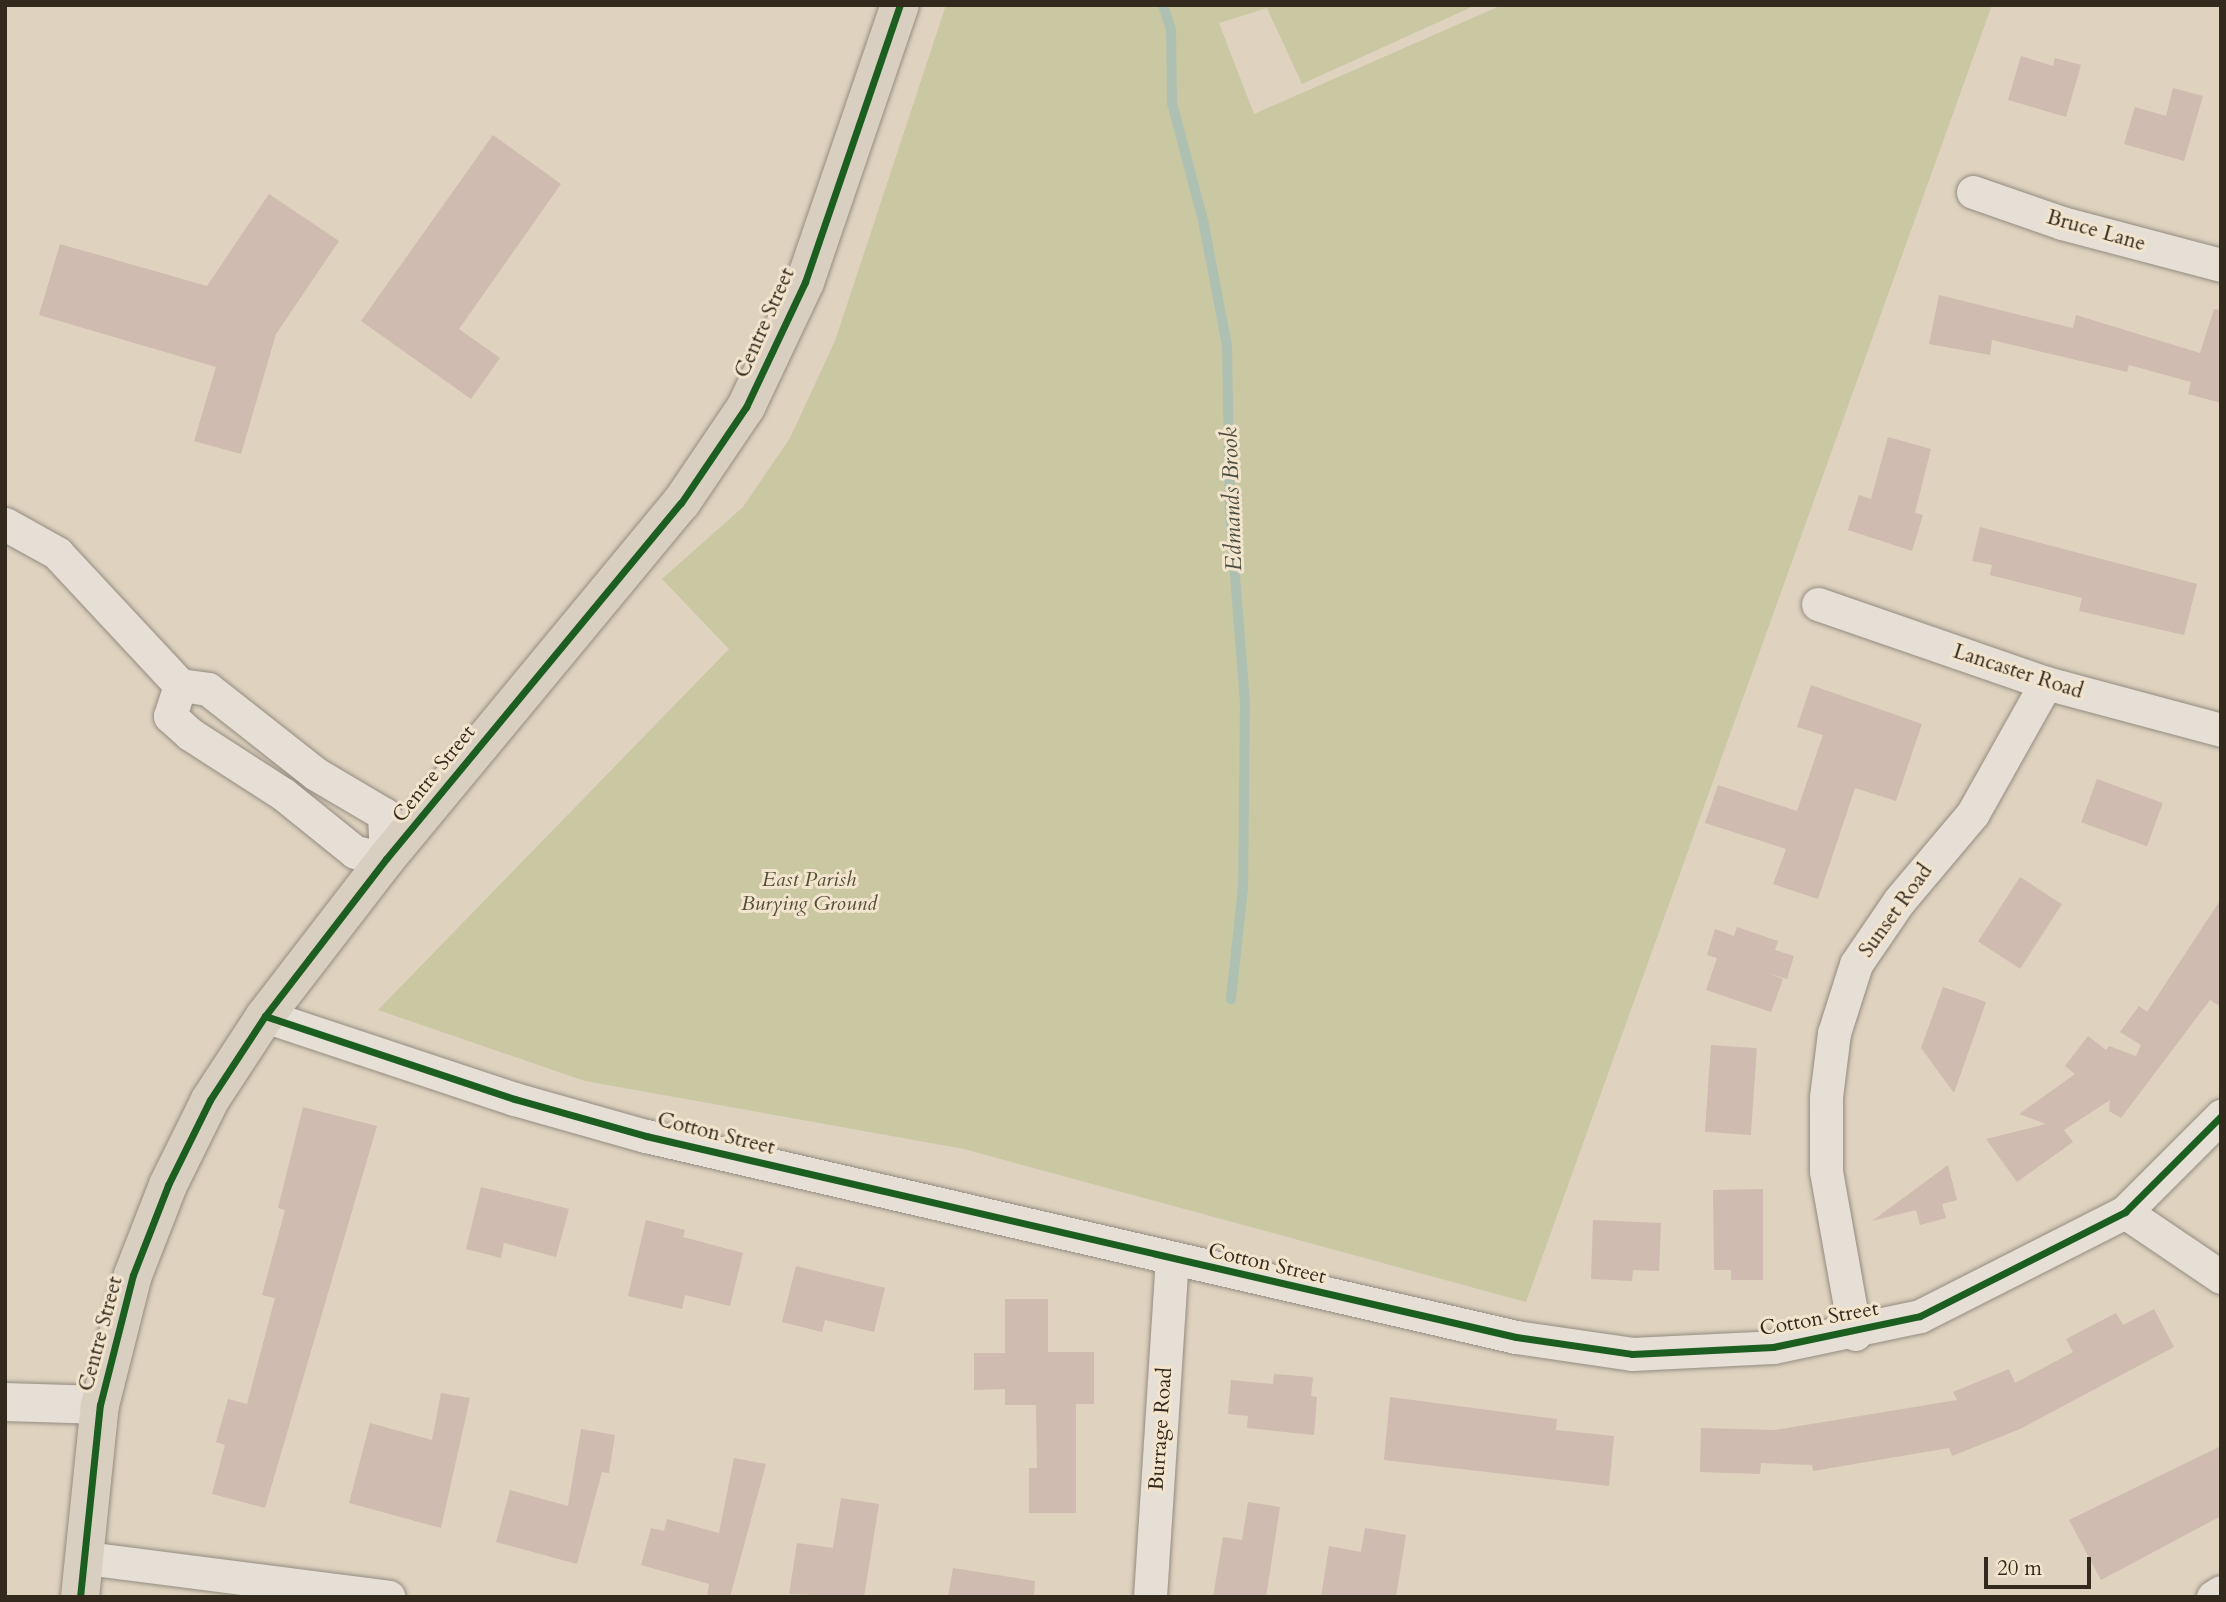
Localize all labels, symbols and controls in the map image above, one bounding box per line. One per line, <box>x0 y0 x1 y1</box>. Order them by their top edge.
street label: Bruce Lane <box>2044 205 2148 257</box>
street label: Centre Street <box>730 264 800 382</box>
water label: Edmands Brook <box>1216 427 1248 571</box>
street label: Lancaster Road <box>1950 639 2086 705</box>
street label: Centre Street <box>387 720 481 828</box>
street label: Sunset Road <box>1854 860 1938 962</box>
park label: East Parish Burying Ground <box>741 867 877 917</box>
street label: Cotton Street <box>655 1107 777 1161</box>
street label: Cotton Street <box>1206 1238 1328 1290</box>
street label: Centre Street <box>74 1274 128 1394</box>
street label: Cotton Street <box>1758 1296 1880 1342</box>
street label: Burrage Road <box>1144 1367 1178 1491</box>
scale bar <box>1988 1542 2095 1586</box>
text: 20 m <box>1997 1554 2042 1583</box>

